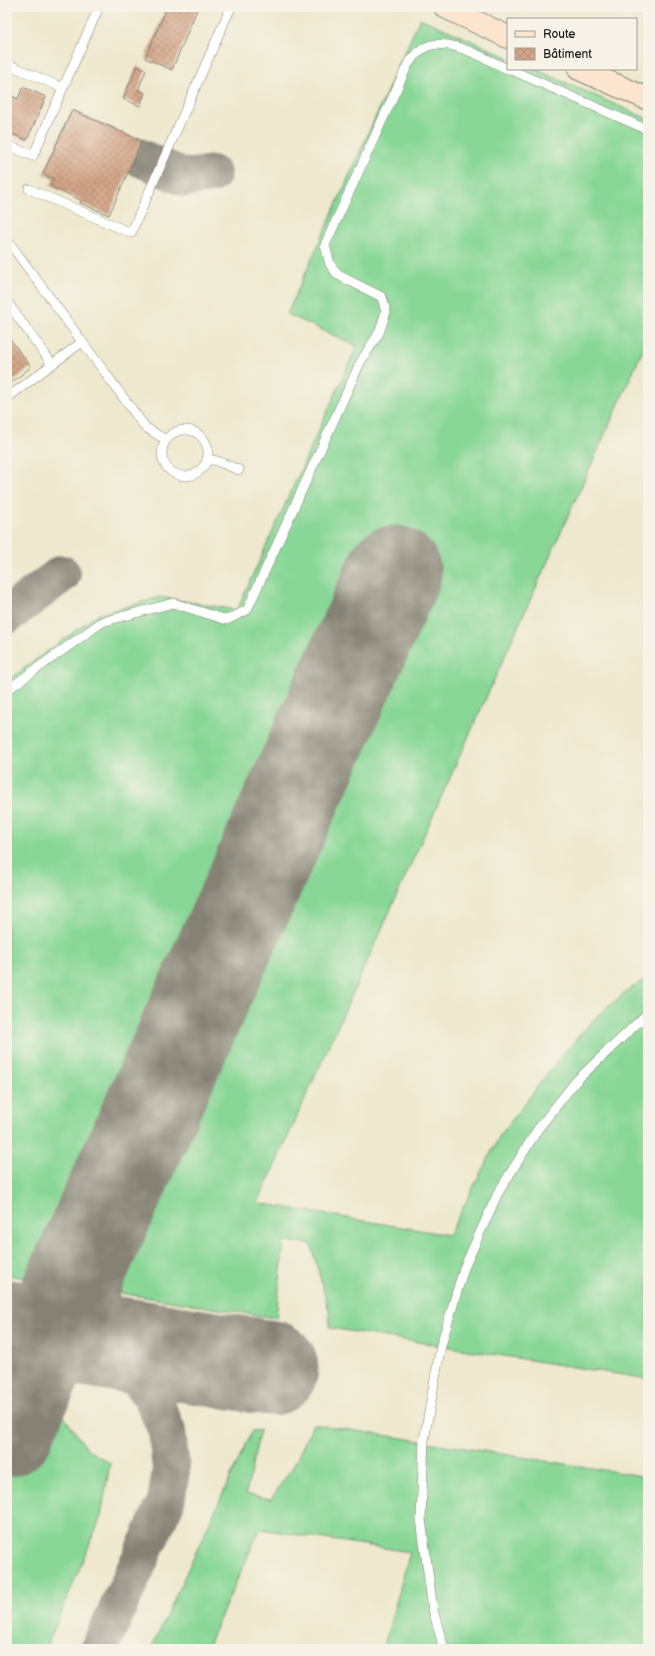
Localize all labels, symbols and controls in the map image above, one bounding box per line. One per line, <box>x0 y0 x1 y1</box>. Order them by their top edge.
legend <box>507 18 637 70</box>
text: Route <box>543 27 575 42</box>
text: Bâtiment <box>543 47 592 62</box>

